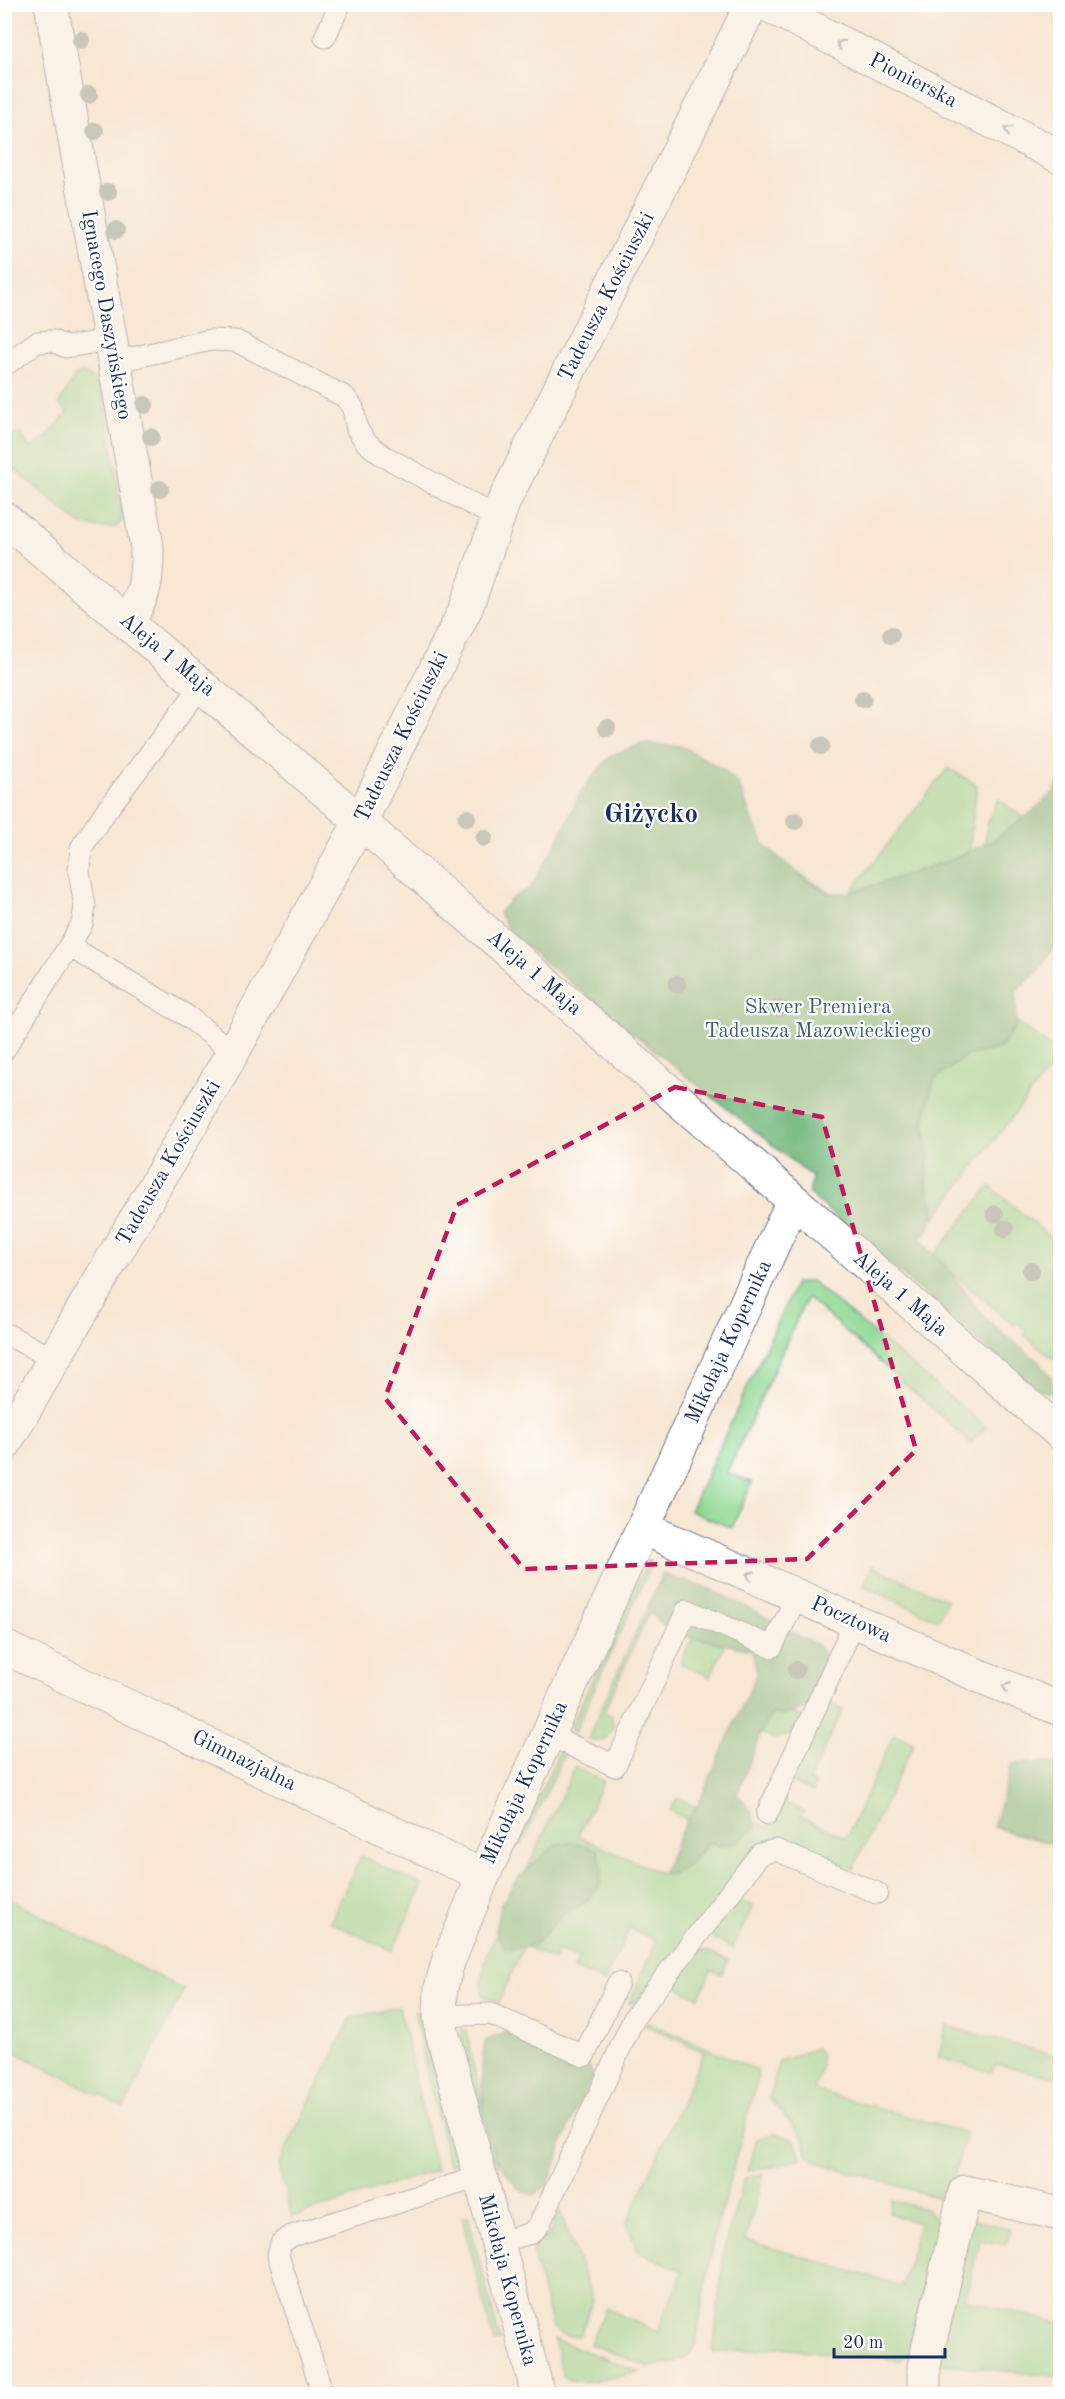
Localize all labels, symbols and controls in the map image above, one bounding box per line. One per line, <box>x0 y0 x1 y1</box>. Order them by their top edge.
one-way arrow <box>835 39 846 51</box>
street label: Pionierska <box>865 50 961 112</box>
one-way arrow <box>1004 126 1015 137</box>
street label: Ignacego Daszyńskiego <box>77 209 135 421</box>
street label: Tadeusza Kościuszki <box>555 209 659 385</box>
street label: Aleja 1 Maja <box>115 609 219 701</box>
street label: Tadeusza Kościuszki <box>352 648 452 826</box>
district label: Giżycko <box>604 801 698 828</box>
street label: Aleja 1 Maja <box>483 927 585 1019</box>
park label: Skwer Premiera Tadeusza Mazowieckiego <box>705 997 931 1042</box>
street label: Tadeusza Kościuszki <box>113 1077 225 1249</box>
street label: Aleja 1 Maja <box>849 1248 951 1340</box>
street label: Mikołaja Kopernika <box>682 1257 776 1427</box>
one-way arrow <box>746 1571 757 1583</box>
street label: Pocztowa <box>808 1593 894 1647</box>
one-way arrow <box>1001 1682 1012 1694</box>
street label: Mikołaja Kopernika <box>478 1698 572 1868</box>
street label: Gimnazjalna <box>189 1727 299 1795</box>
street label: Mikołaja Kopernika <box>474 2192 540 2368</box>
scale bar <box>834 2321 945 2359</box>
text: 20 m <box>843 2334 883 2352</box>

